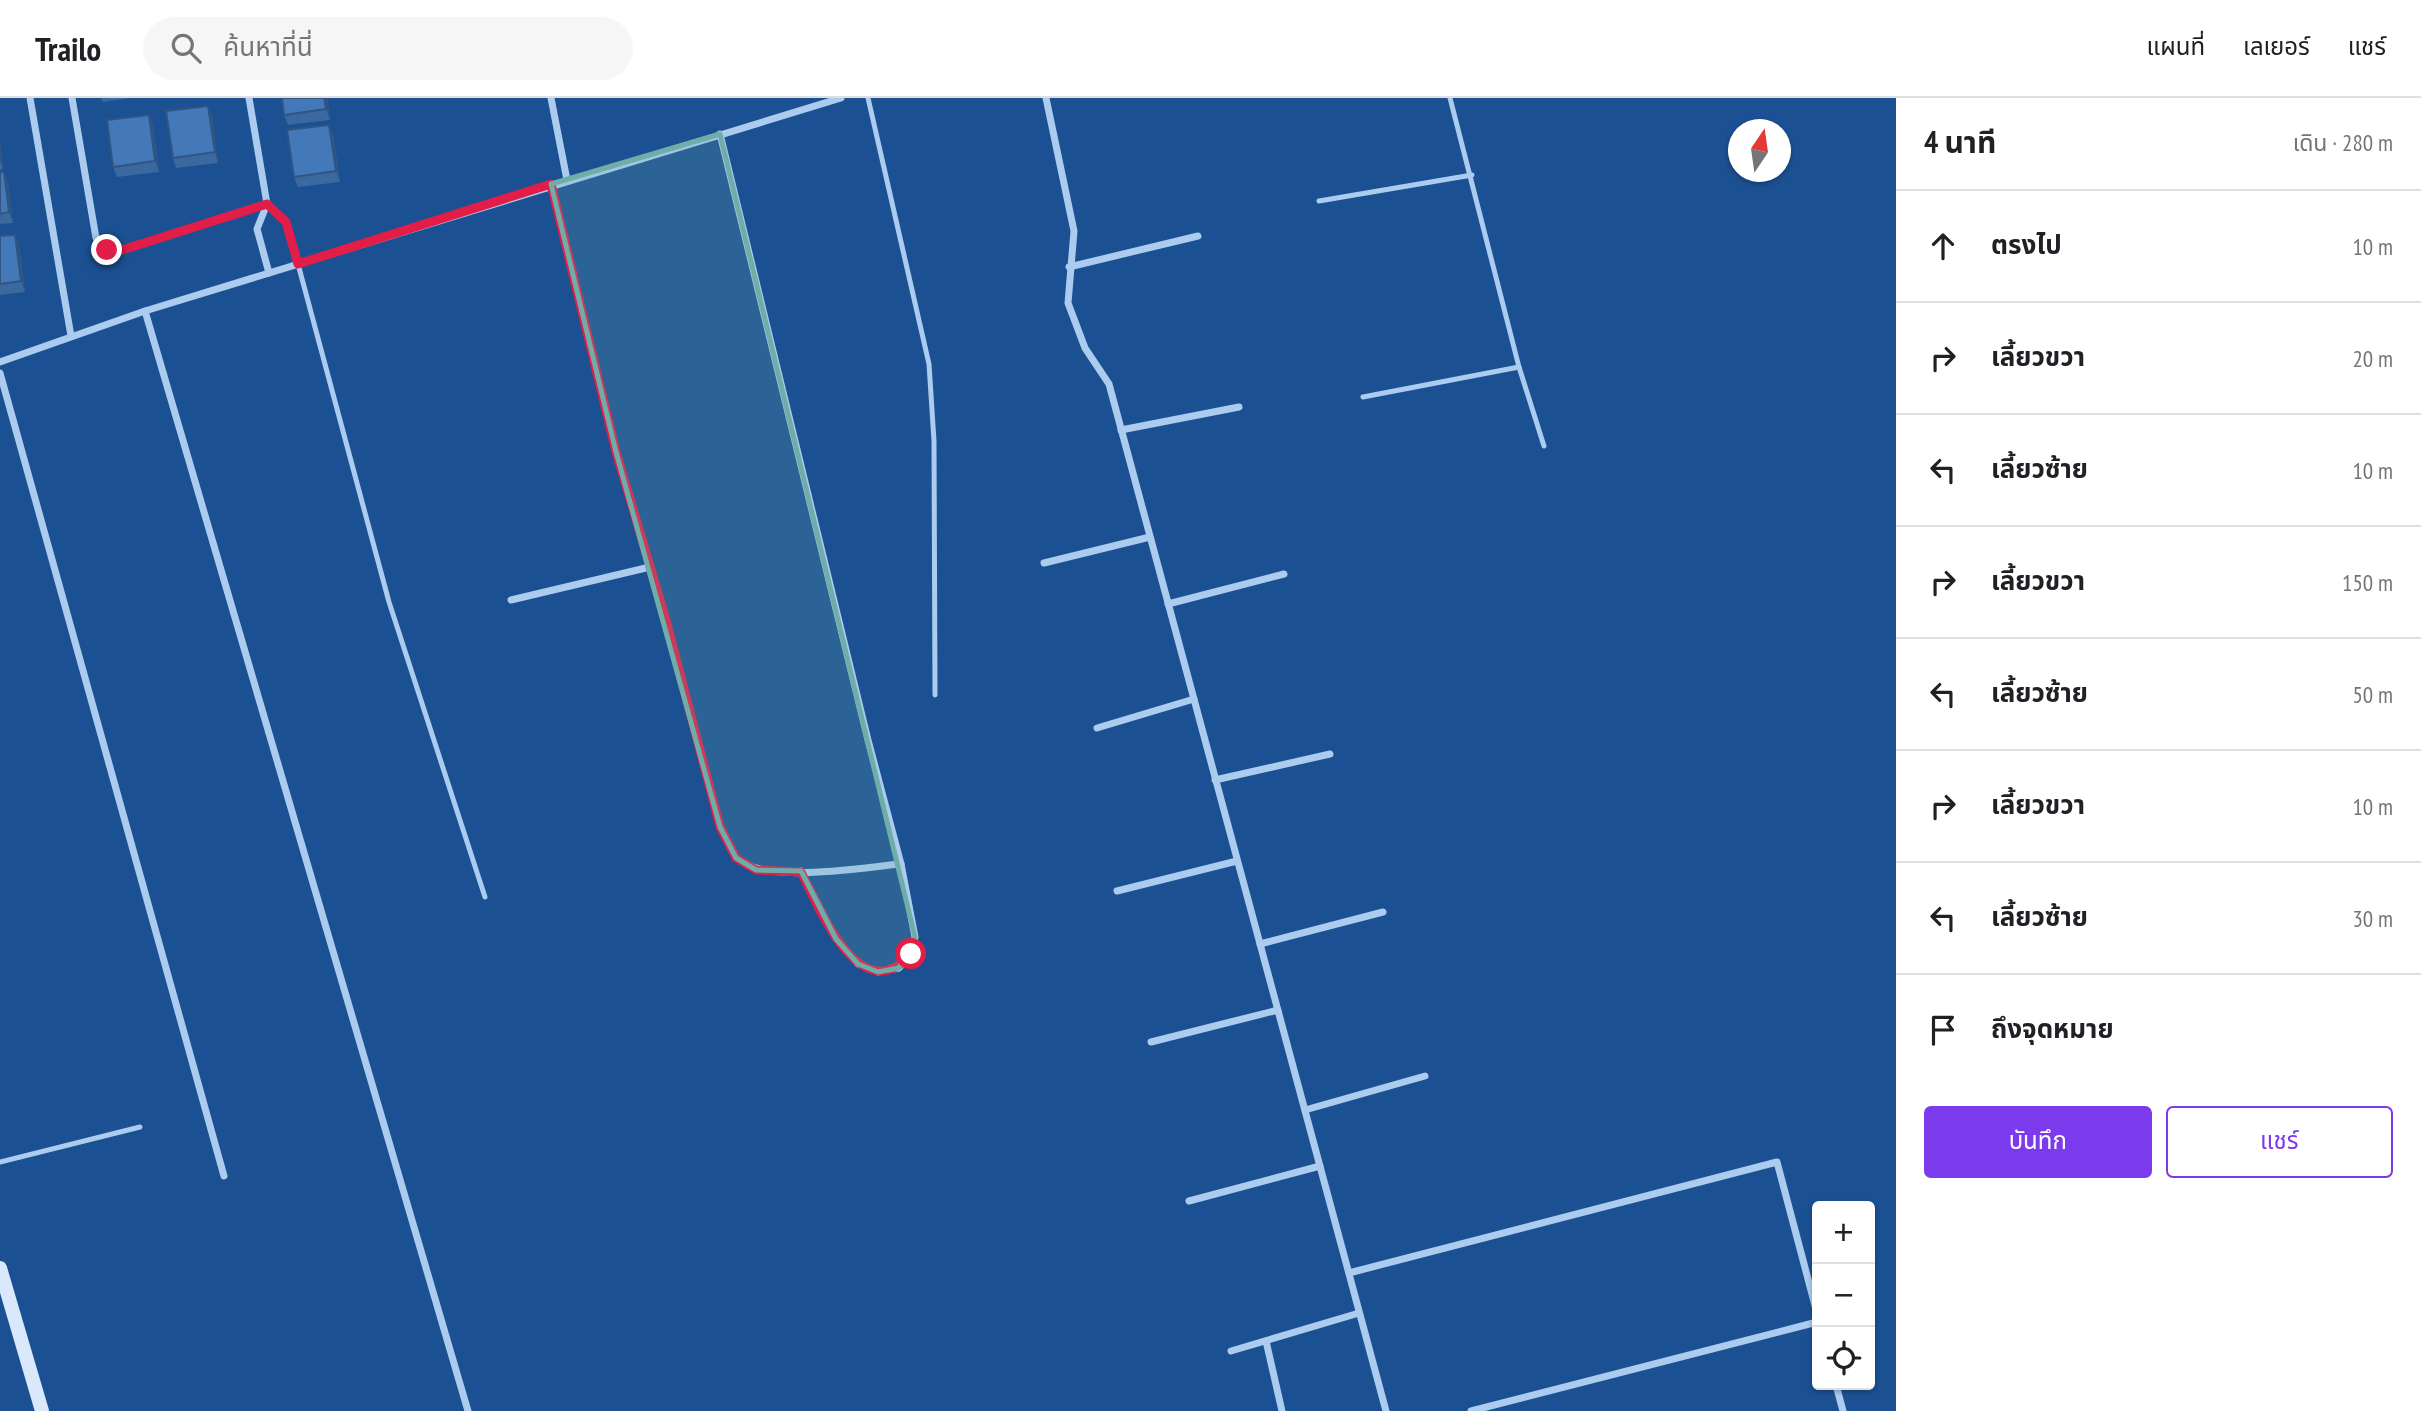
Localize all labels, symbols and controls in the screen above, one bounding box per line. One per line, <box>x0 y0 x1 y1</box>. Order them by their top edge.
search box <box>143 17 633 80</box>
text: Trailo <box>35 27 101 70</box>
icon: search <box>167 29 205 67</box>
text: ค้นหาที่นี่ <box>223 30 313 63</box>
text: แผนที่ <box>2147 31 2205 62</box>
text: เลเยอร์ <box>2243 31 2310 62</box>
text: แชร์ <box>2348 31 2386 62</box>
north arrow <box>1728 119 1791 182</box>
text: 4 นาที <box>1924 122 1996 161</box>
text: เดิน · 280 m <box>2293 128 2393 157</box>
icon: ahead <box>1924 227 1962 265</box>
text: ตรงไป <box>1991 228 2062 261</box>
text: 10 m <box>2352 232 2393 261</box>
route end <box>91 234 122 265</box>
icon: right <box>1924 339 1962 377</box>
text: เลี้ยวขวา <box>1991 340 2085 373</box>
text: 20 m <box>2352 344 2393 373</box>
icon: left <box>1924 451 1962 489</box>
text: เลี้ยวซ้าย <box>1991 452 2088 485</box>
text: 10 m <box>2352 456 2393 485</box>
icon: right <box>1924 563 1962 601</box>
text: เลี้ยวขวา <box>1991 564 2085 597</box>
text: 150 m <box>2342 568 2393 597</box>
icon: left <box>1924 675 1962 713</box>
text: เลี้ยวซ้าย <box>1991 676 2088 709</box>
text: 50 m <box>2352 680 2393 709</box>
icon: right <box>1924 787 1962 825</box>
text: เลี้ยวขวา <box>1991 788 2085 821</box>
text: 10 m <box>2352 792 2393 821</box>
icon: left <box>1924 899 1962 937</box>
text: เลี้ยวซ้าย <box>1991 900 2088 933</box>
text: 30 m <box>2352 904 2393 933</box>
route start <box>895 938 926 969</box>
icon: arrive <box>1924 1011 1962 1049</box>
text: ถึงจุดหมาย <box>1991 1012 2114 1045</box>
button: บันทึก <box>1924 1106 2152 1178</box>
button: แชร์ <box>2166 1106 2393 1178</box>
map controls <box>1812 1201 1875 1390</box>
button: + <box>1812 1201 1875 1264</box>
button: − <box>1812 1264 1875 1327</box>
button: locate <box>1812 1327 1875 1390</box>

